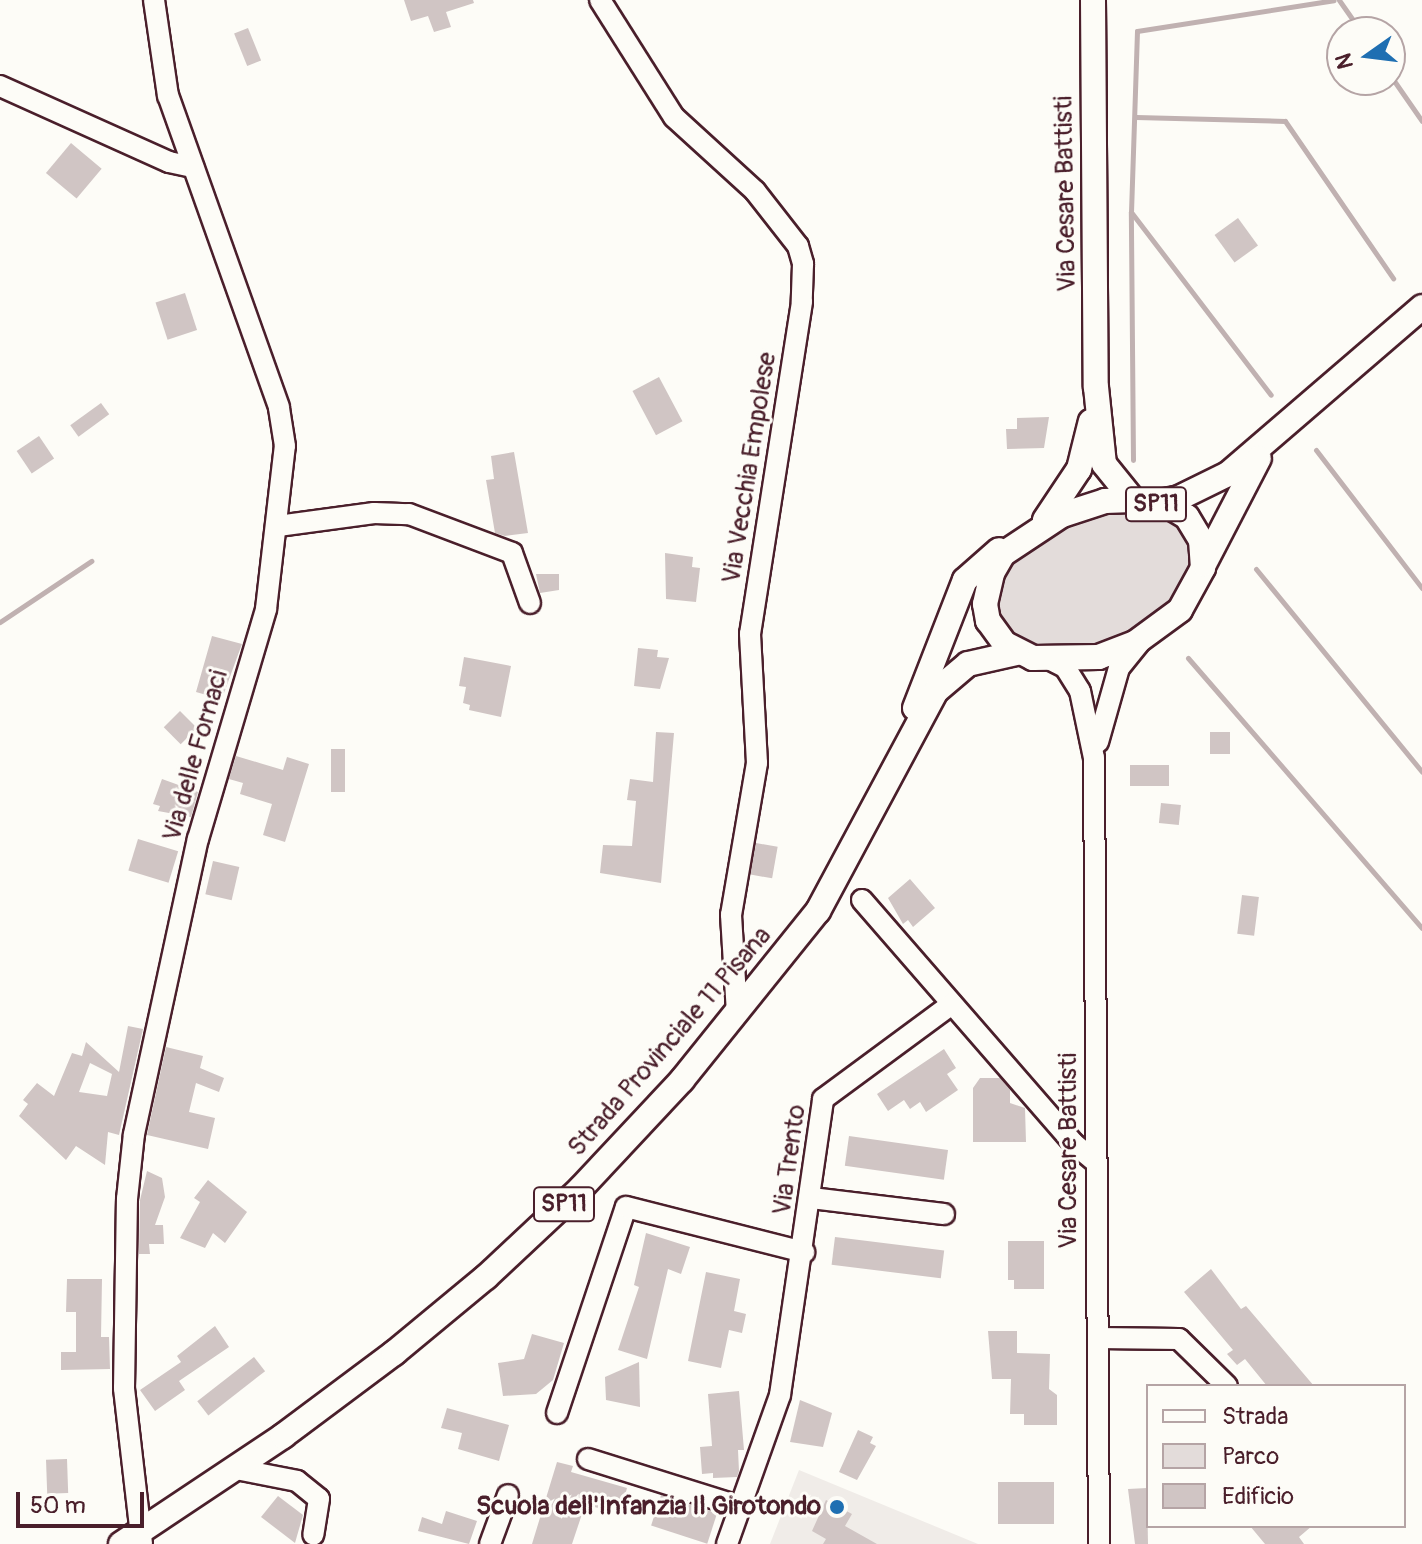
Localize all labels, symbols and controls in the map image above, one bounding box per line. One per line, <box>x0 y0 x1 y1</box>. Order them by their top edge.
north arrow <box>1326 16 1406 96</box>
text: N <box>1329 51 1360 72</box>
street label: Via Cesare Battisti <box>1049 96 1083 292</box>
street label: Via Vecchia Empolese <box>716 350 784 586</box>
road number: SP11 <box>1124 484 1188 524</box>
street label: Via delle Fornaci <box>157 667 235 845</box>
street label: Strada Provinciale 11 Pisana <box>562 921 778 1163</box>
street label: Via Cesare Battisti <box>1053 1053 1085 1249</box>
street label: Via Trento <box>767 1103 813 1217</box>
road number: SP11 <box>532 1184 596 1224</box>
legend <box>1146 1384 1406 1528</box>
text: Strada <box>1222 1402 1288 1431</box>
text: Parco <box>1222 1442 1279 1471</box>
scale bar <box>20 1476 148 1526</box>
text: Edificio <box>1222 1482 1294 1511</box>
text: 50 m <box>30 1491 86 1520</box>
place label: Scuola dell'Infanzia Il Girotondo <box>476 1491 821 1523</box>
marker: Scuola dell'Infanzia Il Girotondo <box>828 1498 846 1516</box>

